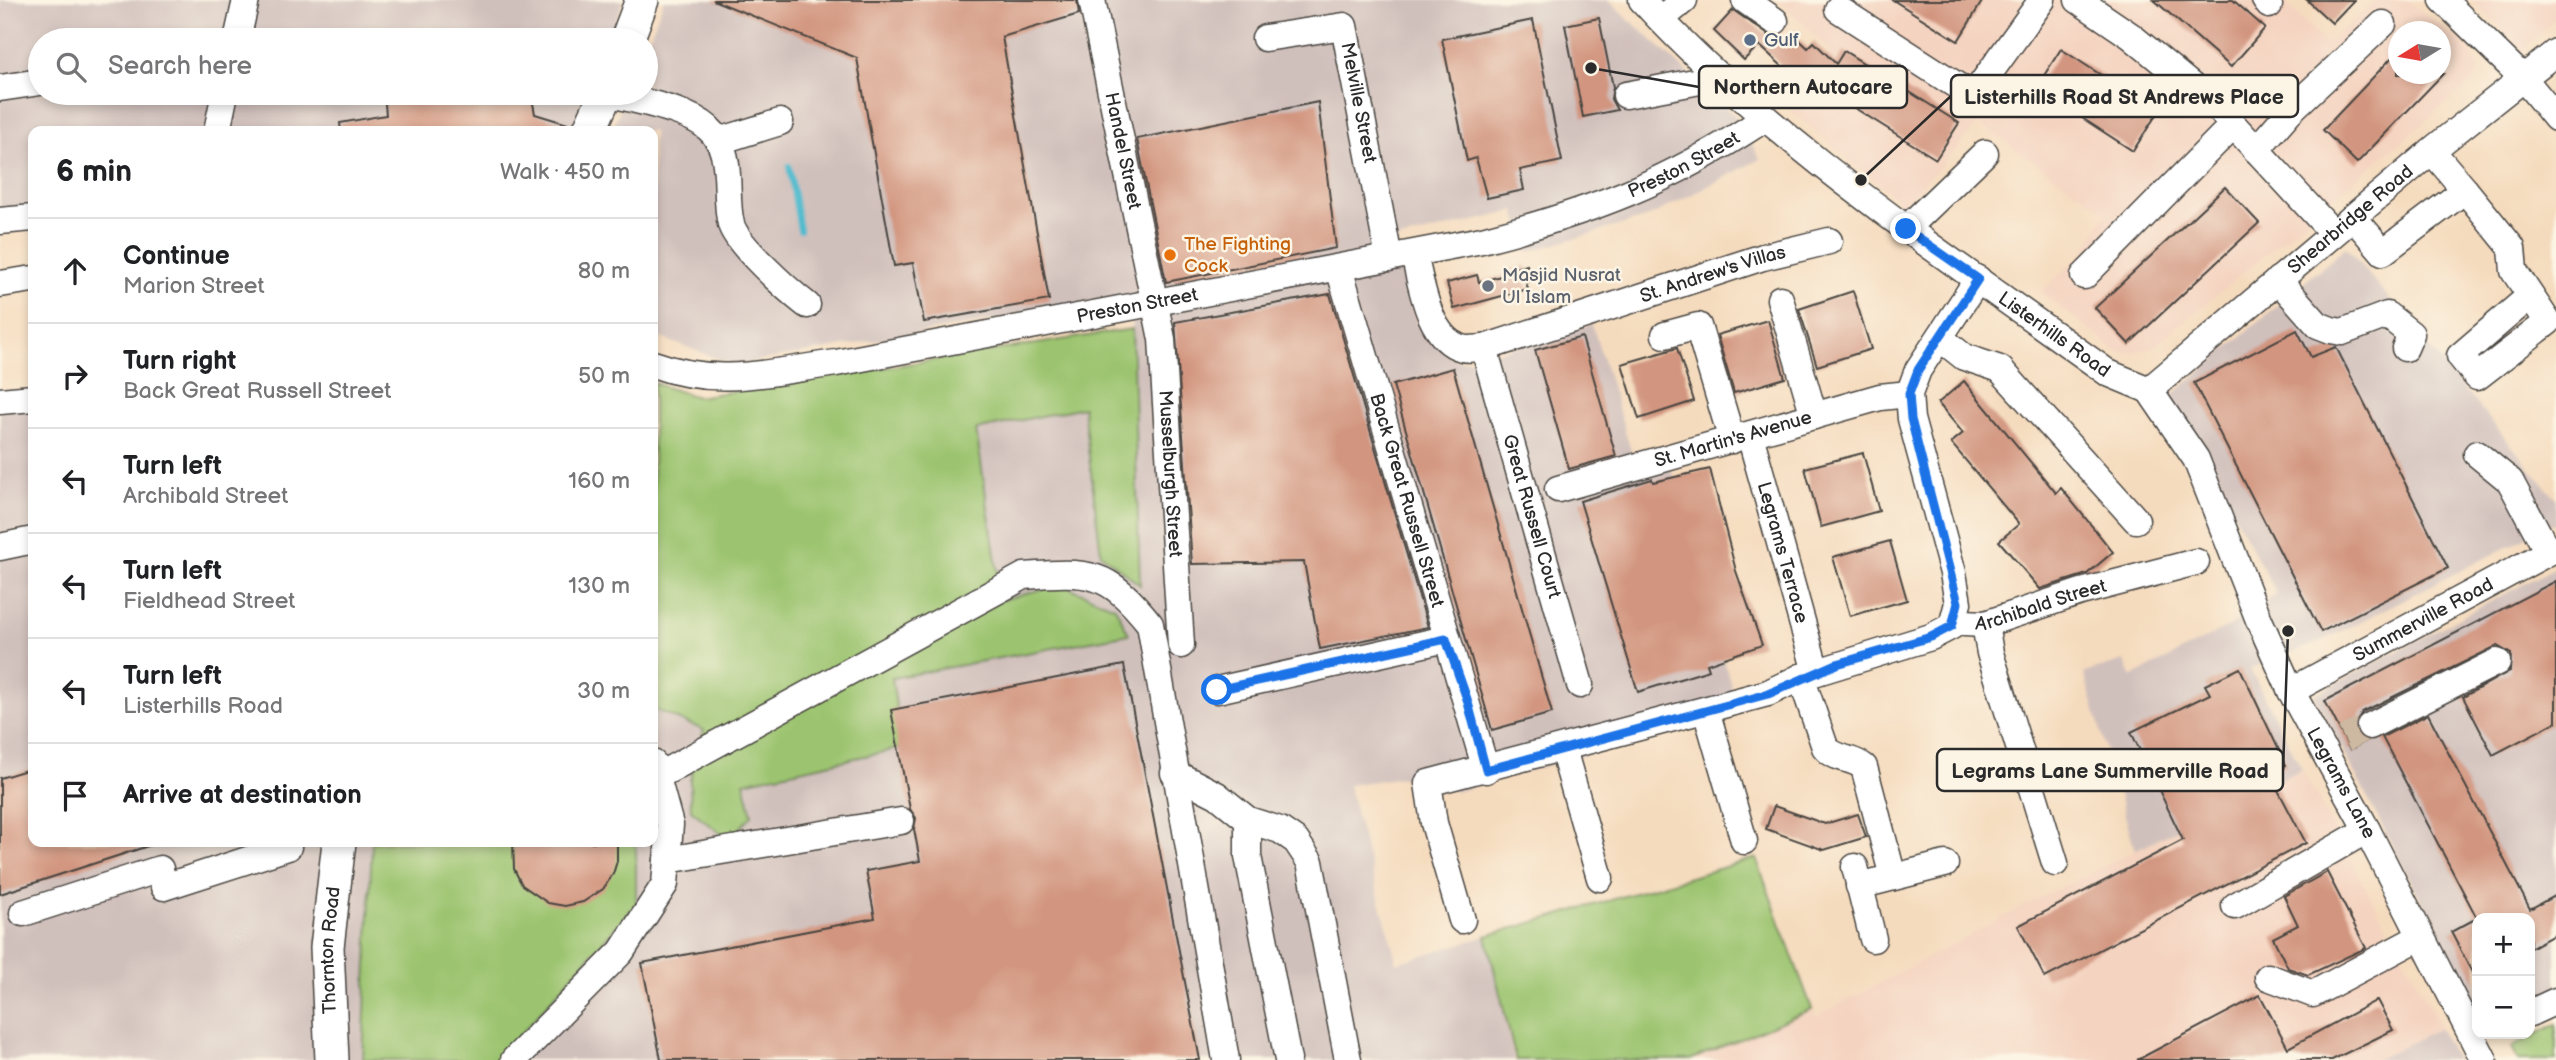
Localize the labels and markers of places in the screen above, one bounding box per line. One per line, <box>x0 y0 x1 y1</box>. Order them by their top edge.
place label: Gulf <box>1764 29 1799 52</box>
marker: Gulf <box>1742 32 1758 48</box>
callout: Northern Autocare <box>1699 66 1907 108</box>
callout: Listerhills Road St Andrews Place <box>1951 75 2298 117</box>
place label: The Fighting Cock <box>1184 233 1291 278</box>
marker: The Fighting Cock <box>1162 247 1178 263</box>
place label: Masjid Nusrat Ul Islam <box>1502 264 1621 309</box>
marker: Masjid Nusrat Ul Islam <box>1480 278 1496 294</box>
callout: Legrams Lane Summerville Road <box>1937 749 2283 791</box>

